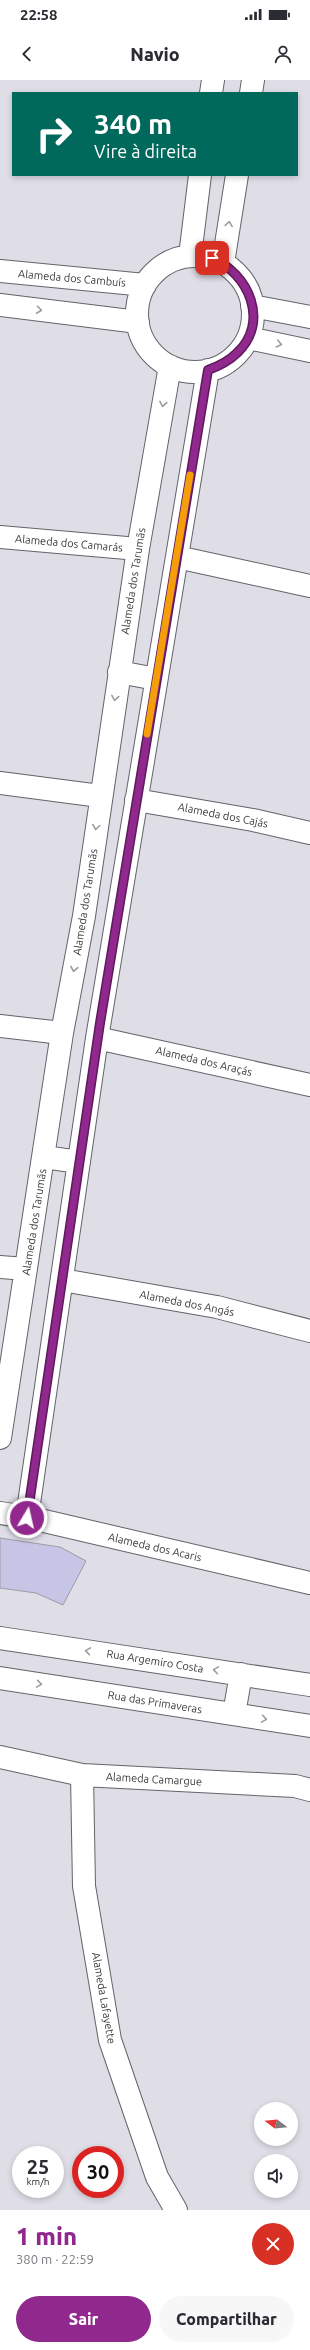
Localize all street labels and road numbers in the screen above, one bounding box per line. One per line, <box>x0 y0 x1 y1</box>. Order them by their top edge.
street label: Alameda dos Cambuís <box>18 267 127 289</box>
street label: Alameda dos Tarumãs <box>119 527 147 635</box>
street label: Alameda dos Camarás <box>15 532 124 554</box>
street label: Alameda dos Cajás <box>177 800 269 830</box>
street label: Alameda dos Tarumãs <box>71 848 99 956</box>
street label: Alameda dos Araçás <box>155 1044 254 1078</box>
street label: Alameda dos Tarumãs <box>20 1168 48 1276</box>
street label: Alameda dos Angás <box>139 1288 236 1318</box>
street label: Alameda dos Acaris <box>107 1530 203 1564</box>
street label: Rua Argemiro Costa <box>106 1647 204 1675</box>
street label: Rua das Primaveras <box>107 1689 203 1715</box>
street label: Alameda Camargue <box>106 1770 202 1788</box>
street label: Alameda Lafayette <box>90 1951 118 2045</box>

